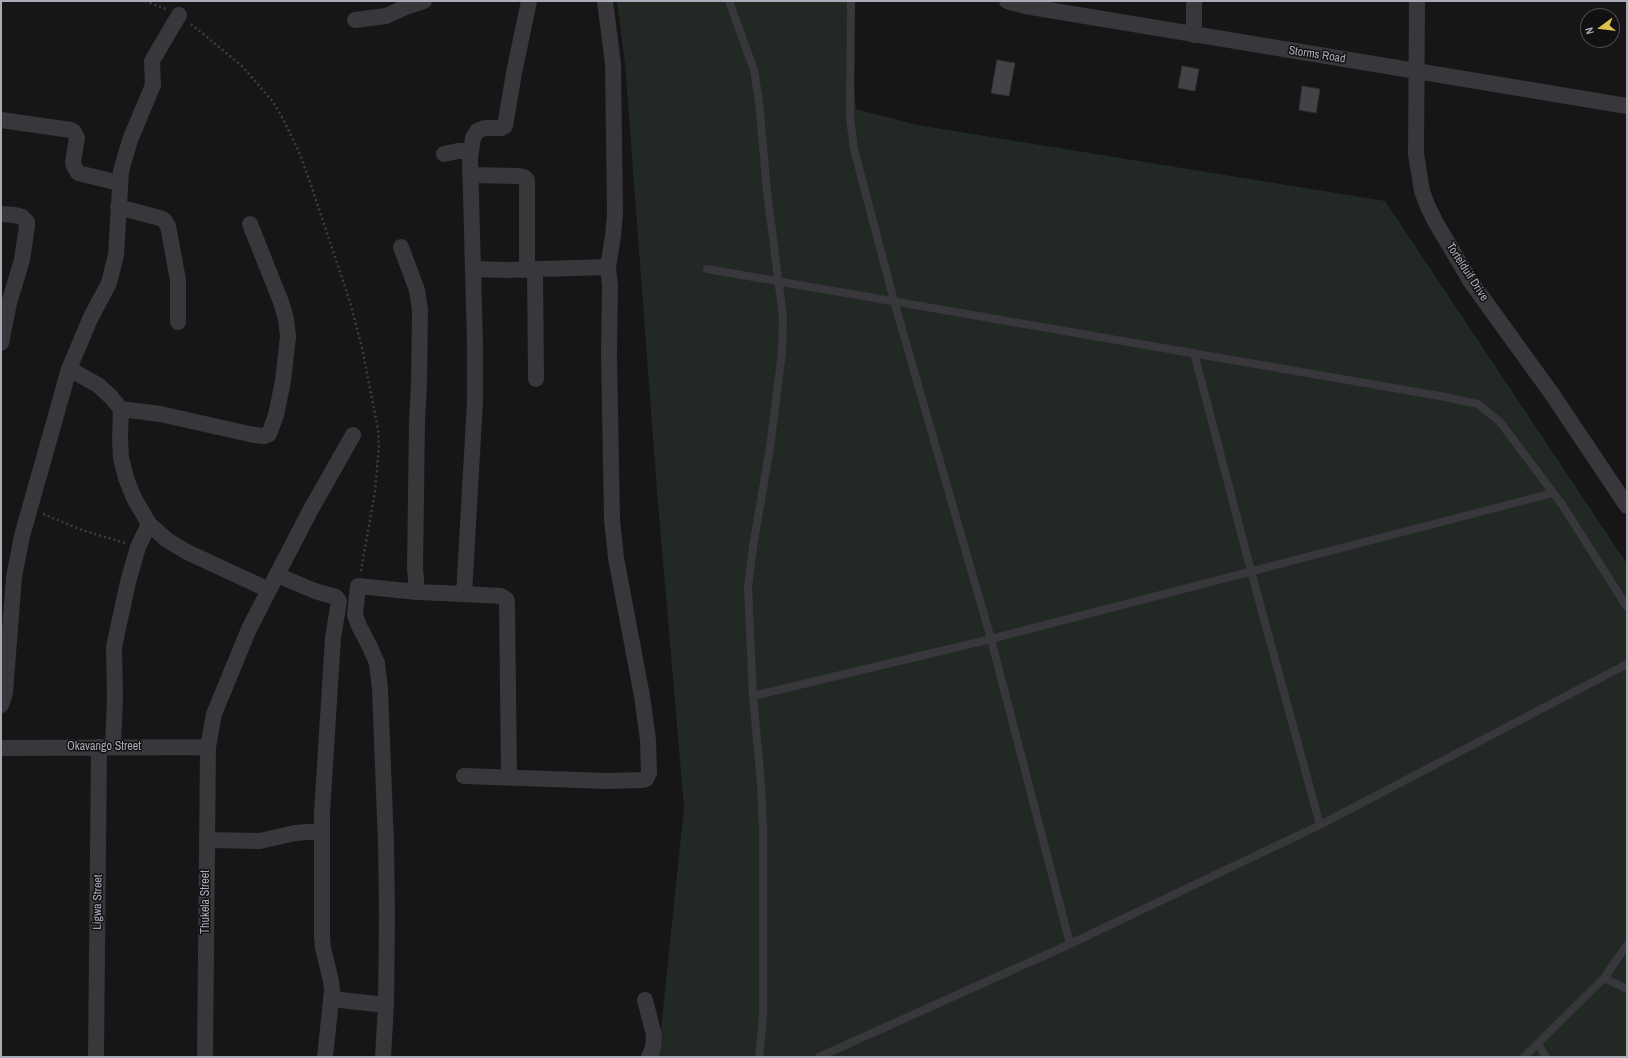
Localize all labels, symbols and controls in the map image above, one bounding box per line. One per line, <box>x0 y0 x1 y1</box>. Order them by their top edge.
north arrow <box>1580 8 1620 48</box>
text: N <box>1582 26 1597 36</box>
street label: Storms Road <box>1288 43 1346 67</box>
street label: Tortelduif Drive <box>1443 240 1491 304</box>
street label: Okavango Street <box>67 740 141 754</box>
street label: Thukela Street <box>199 870 213 934</box>
street label: Ligwa Street <box>90 874 106 930</box>

